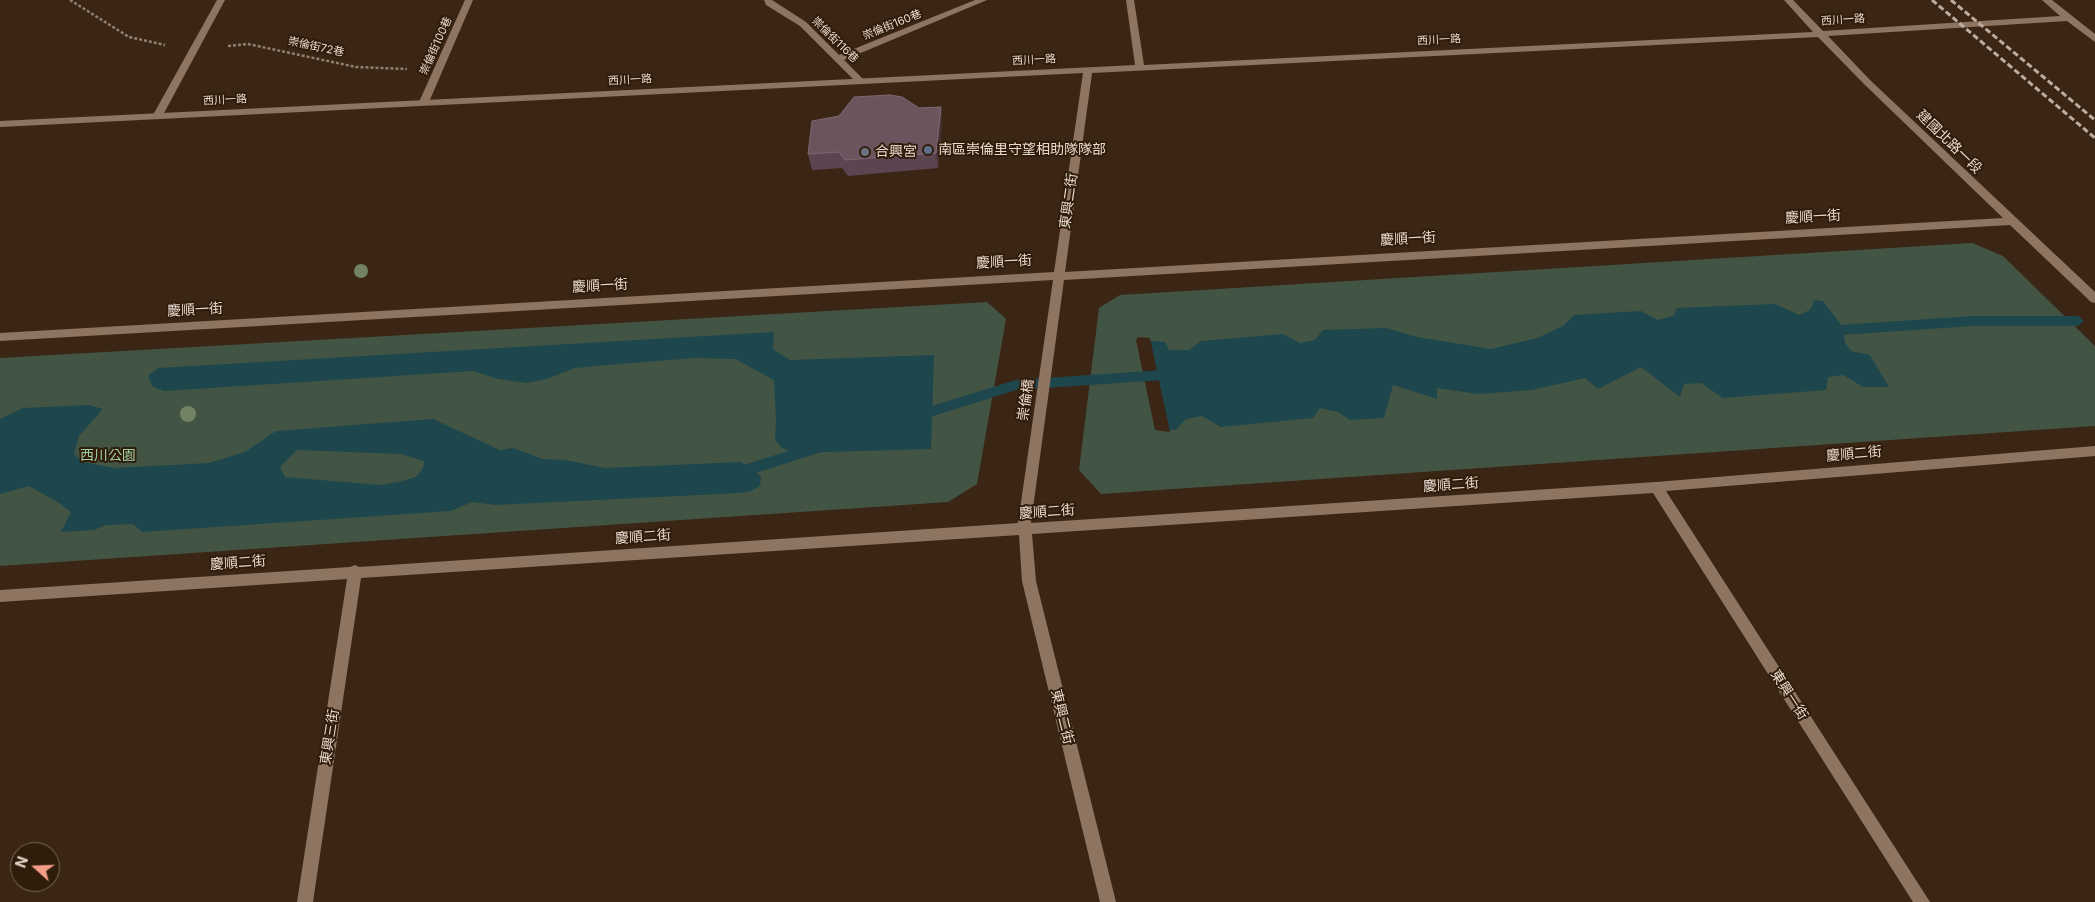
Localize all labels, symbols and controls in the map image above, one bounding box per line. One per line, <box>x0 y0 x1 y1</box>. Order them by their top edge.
street label: 崇倫街160巷 <box>861 7 923 43</box>
street label: 西川一路 <box>1821 12 1865 28</box>
street label: 崇倫街116巷 <box>809 14 861 66</box>
street label: 崇倫街100巷 <box>417 15 455 77</box>
street label: 西川一路 <box>1417 32 1461 48</box>
street label: 崇倫街72巷 <box>287 35 345 59</box>
street label: 西川一路 <box>1012 52 1056 68</box>
street label: 西川一路 <box>608 72 652 88</box>
street label: 西川一路 <box>203 92 247 108</box>
street label: 建國北路一段 <box>1913 107 1985 177</box>
place label: 南區崇倫里守望相助隊隊部 <box>938 142 1106 158</box>
place label: 合興宮 <box>875 144 917 160</box>
marker: 南區崇倫里守望相助隊隊部 <box>922 144 934 156</box>
marker: 合興宮 <box>859 146 871 158</box>
street label: 東興二街 <box>1057 172 1081 230</box>
street label: 慶順一街 <box>1785 207 1841 227</box>
street label: 慶順一街 <box>1380 229 1436 249</box>
street label: 慶順一街 <box>976 252 1032 272</box>
street label: 慶順一街 <box>572 276 628 296</box>
street label: 慶順一街 <box>167 300 223 320</box>
street label: 崇倫橋 <box>1015 378 1037 422</box>
street label: 慶順二街 <box>1825 443 1883 465</box>
park label: 西川公園 <box>80 448 136 464</box>
street label: 慶順二街 <box>1422 475 1480 495</box>
street label: 慶順二街 <box>1018 502 1076 522</box>
street label: 慶順二街 <box>614 527 672 547</box>
street label: 慶順二街 <box>209 553 267 573</box>
street label: 東興一街 <box>1767 667 1811 723</box>
street label: 東興二街 <box>1047 688 1077 746</box>
street label: 東興三街 <box>317 708 343 766</box>
north arrow <box>10 842 60 892</box>
text: N <box>12 854 31 870</box>

